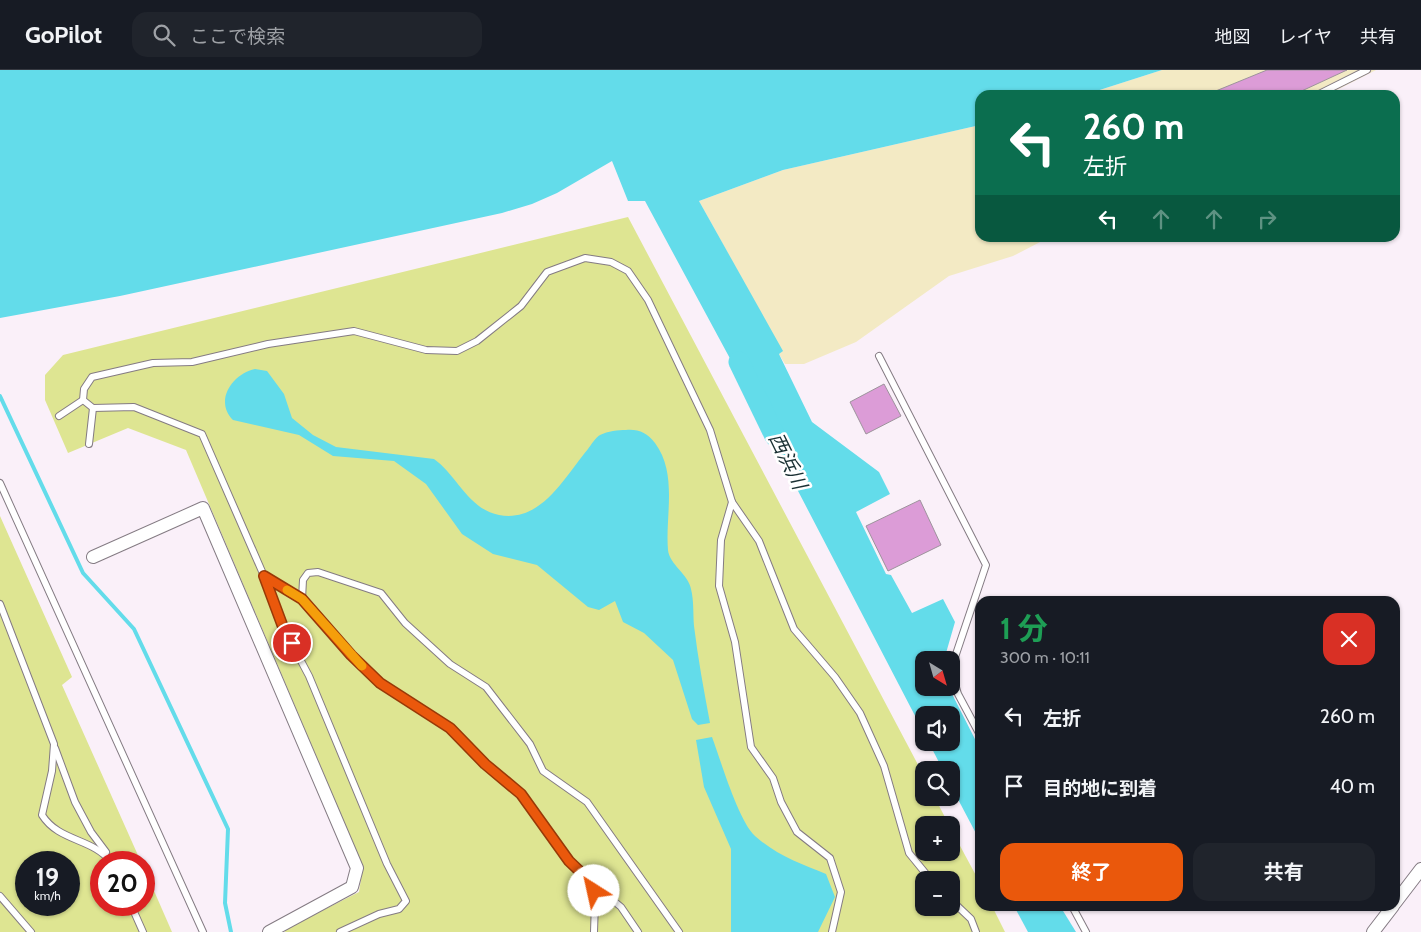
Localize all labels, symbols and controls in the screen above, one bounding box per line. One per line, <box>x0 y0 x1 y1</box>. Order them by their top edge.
search box <box>132 12 482 57</box>
text: GoPilot <box>25 20 102 49</box>
icon: search <box>150 21 178 49</box>
text: ここで検索 <box>190 25 285 48</box>
text: 地図 <box>1215 26 1251 48</box>
text: レイヤ <box>1279 26 1332 48</box>
text: 共有 <box>1360 26 1396 48</box>
text: 260 m <box>1083 105 1184 148</box>
icon: left <box>1000 110 1065 175</box>
text: 左折 <box>1083 153 1127 180</box>
icon: left <box>1094 205 1122 233</box>
icon: ahead <box>1147 205 1175 233</box>
icon: ahead <box>1200 205 1228 233</box>
icon: right <box>1253 205 1281 233</box>
water label: 西浜川 <box>764 429 813 495</box>
text: 1 分 <box>1000 610 1048 647</box>
button: close <box>1323 613 1375 665</box>
pin <box>271 622 313 664</box>
icon: arrive <box>278 629 306 657</box>
text: 300 m · 10:11 <box>1000 648 1090 667</box>
north arrow <box>915 651 960 696</box>
map controls <box>915 651 960 916</box>
icon: left <box>1000 702 1028 730</box>
text: 260 m <box>1320 705 1375 728</box>
button: sound <box>915 706 960 751</box>
text: 左折 <box>1043 707 1081 730</box>
button: search <box>915 761 960 806</box>
icon: arrive <box>1000 772 1028 800</box>
text: 40 m <box>1330 775 1375 798</box>
text: 目的地に到着 <box>1043 777 1157 800</box>
button: + <box>915 816 960 861</box>
button: 終了 <box>1000 843 1183 901</box>
button: 共有 <box>1193 843 1375 901</box>
speed limit sign: 20 <box>90 851 155 916</box>
text: 19 <box>36 862 59 892</box>
position arrow <box>567 864 619 916</box>
button: − <box>915 871 960 916</box>
text: km/h <box>34 888 61 903</box>

